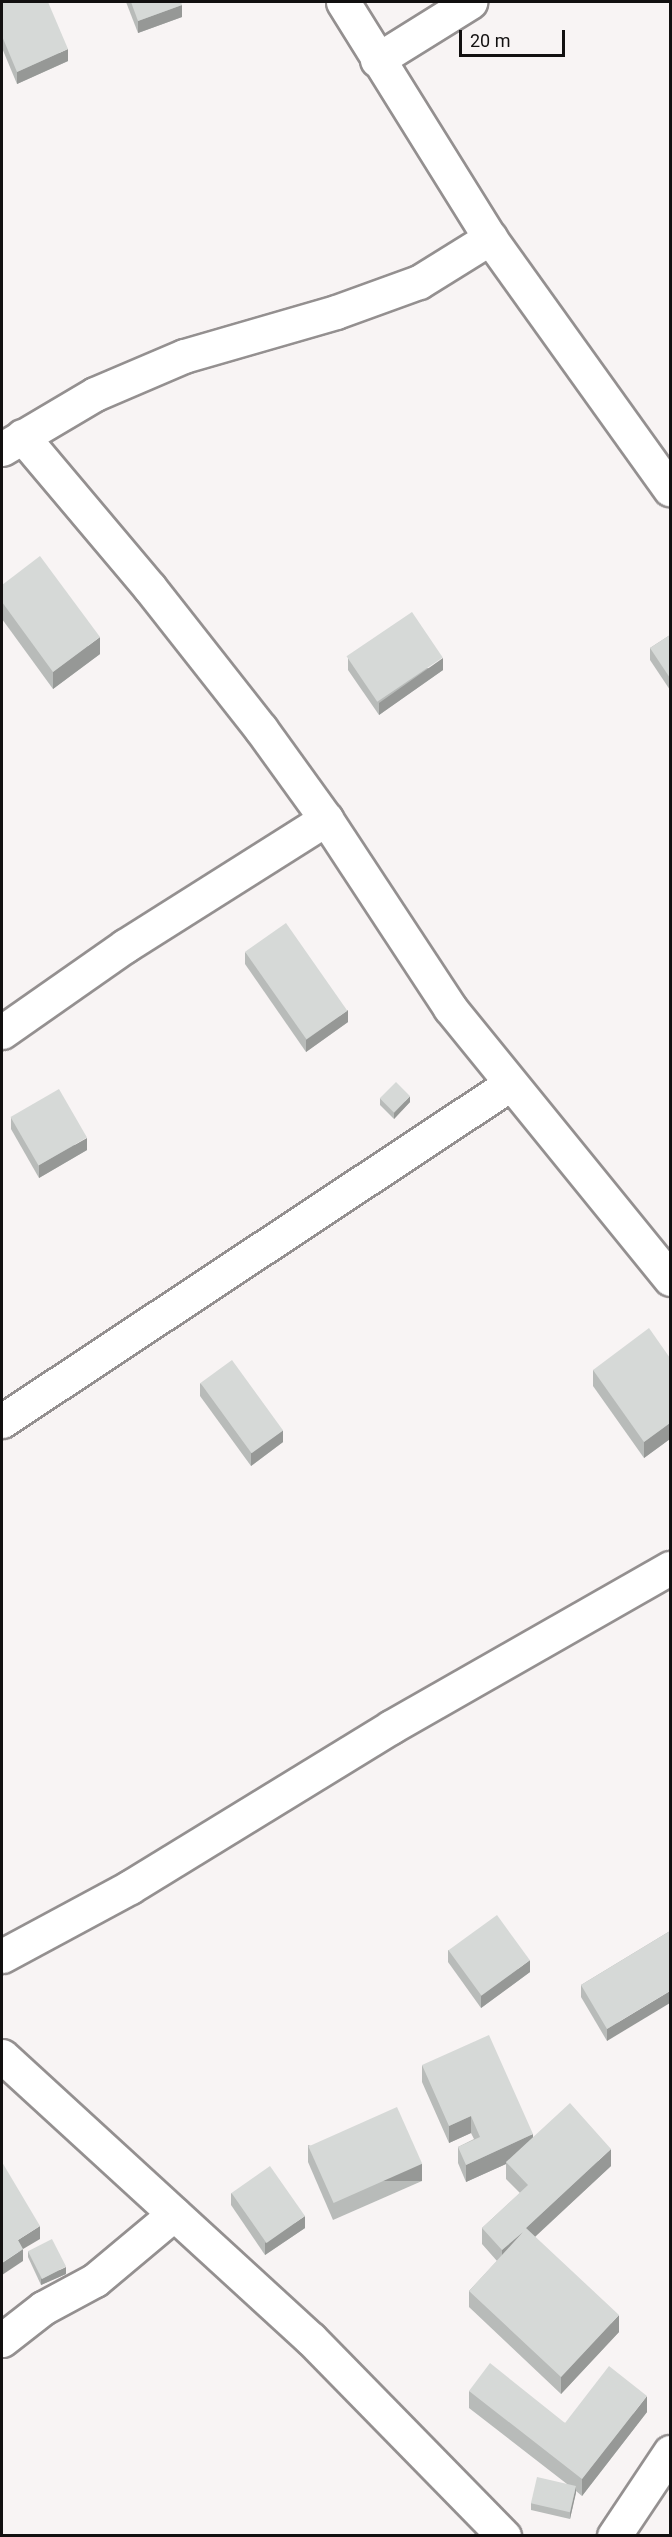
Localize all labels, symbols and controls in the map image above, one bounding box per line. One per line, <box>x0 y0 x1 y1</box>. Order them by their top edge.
scale bar <box>462 18 568 56</box>
text: 20 m <box>470 30 510 51</box>

